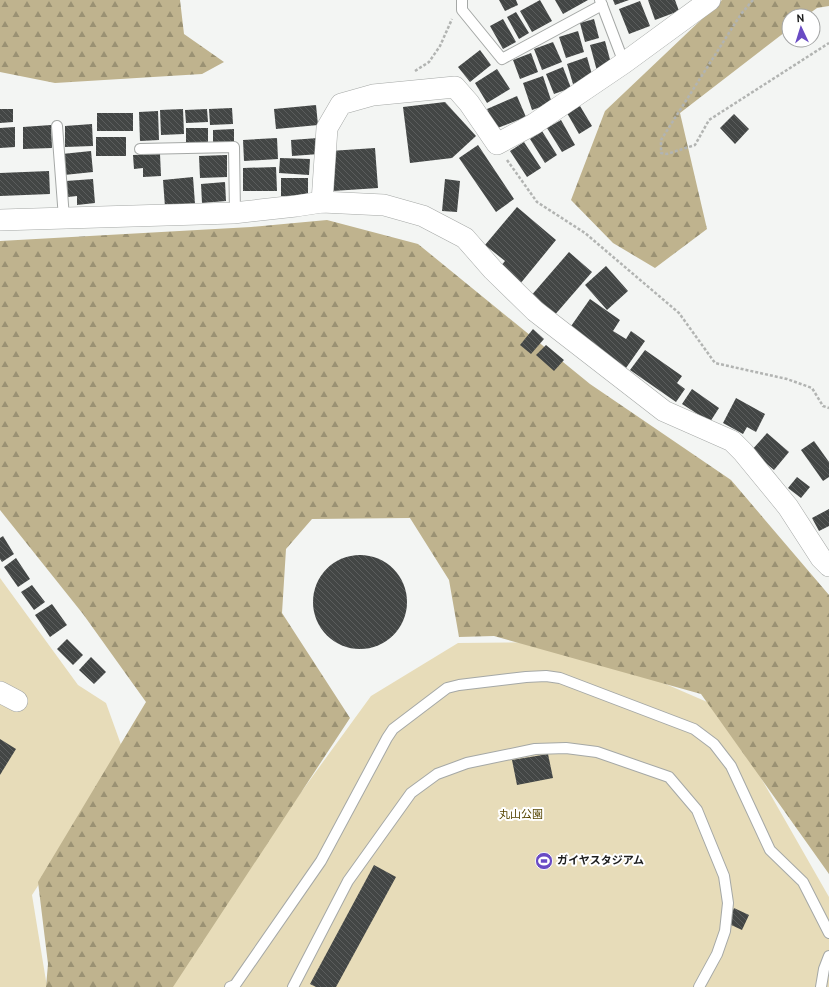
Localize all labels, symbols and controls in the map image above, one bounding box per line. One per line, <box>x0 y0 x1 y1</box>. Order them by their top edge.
north arrow <box>781 8 821 48</box>
text: N <box>796 12 805 26</box>
park label: 丸山公園 <box>499 808 543 822</box>
sports icon: ガイヤスタジアム <box>534 851 554 871</box>
place label: ガイヤスタジアム <box>557 854 644 868</box>

